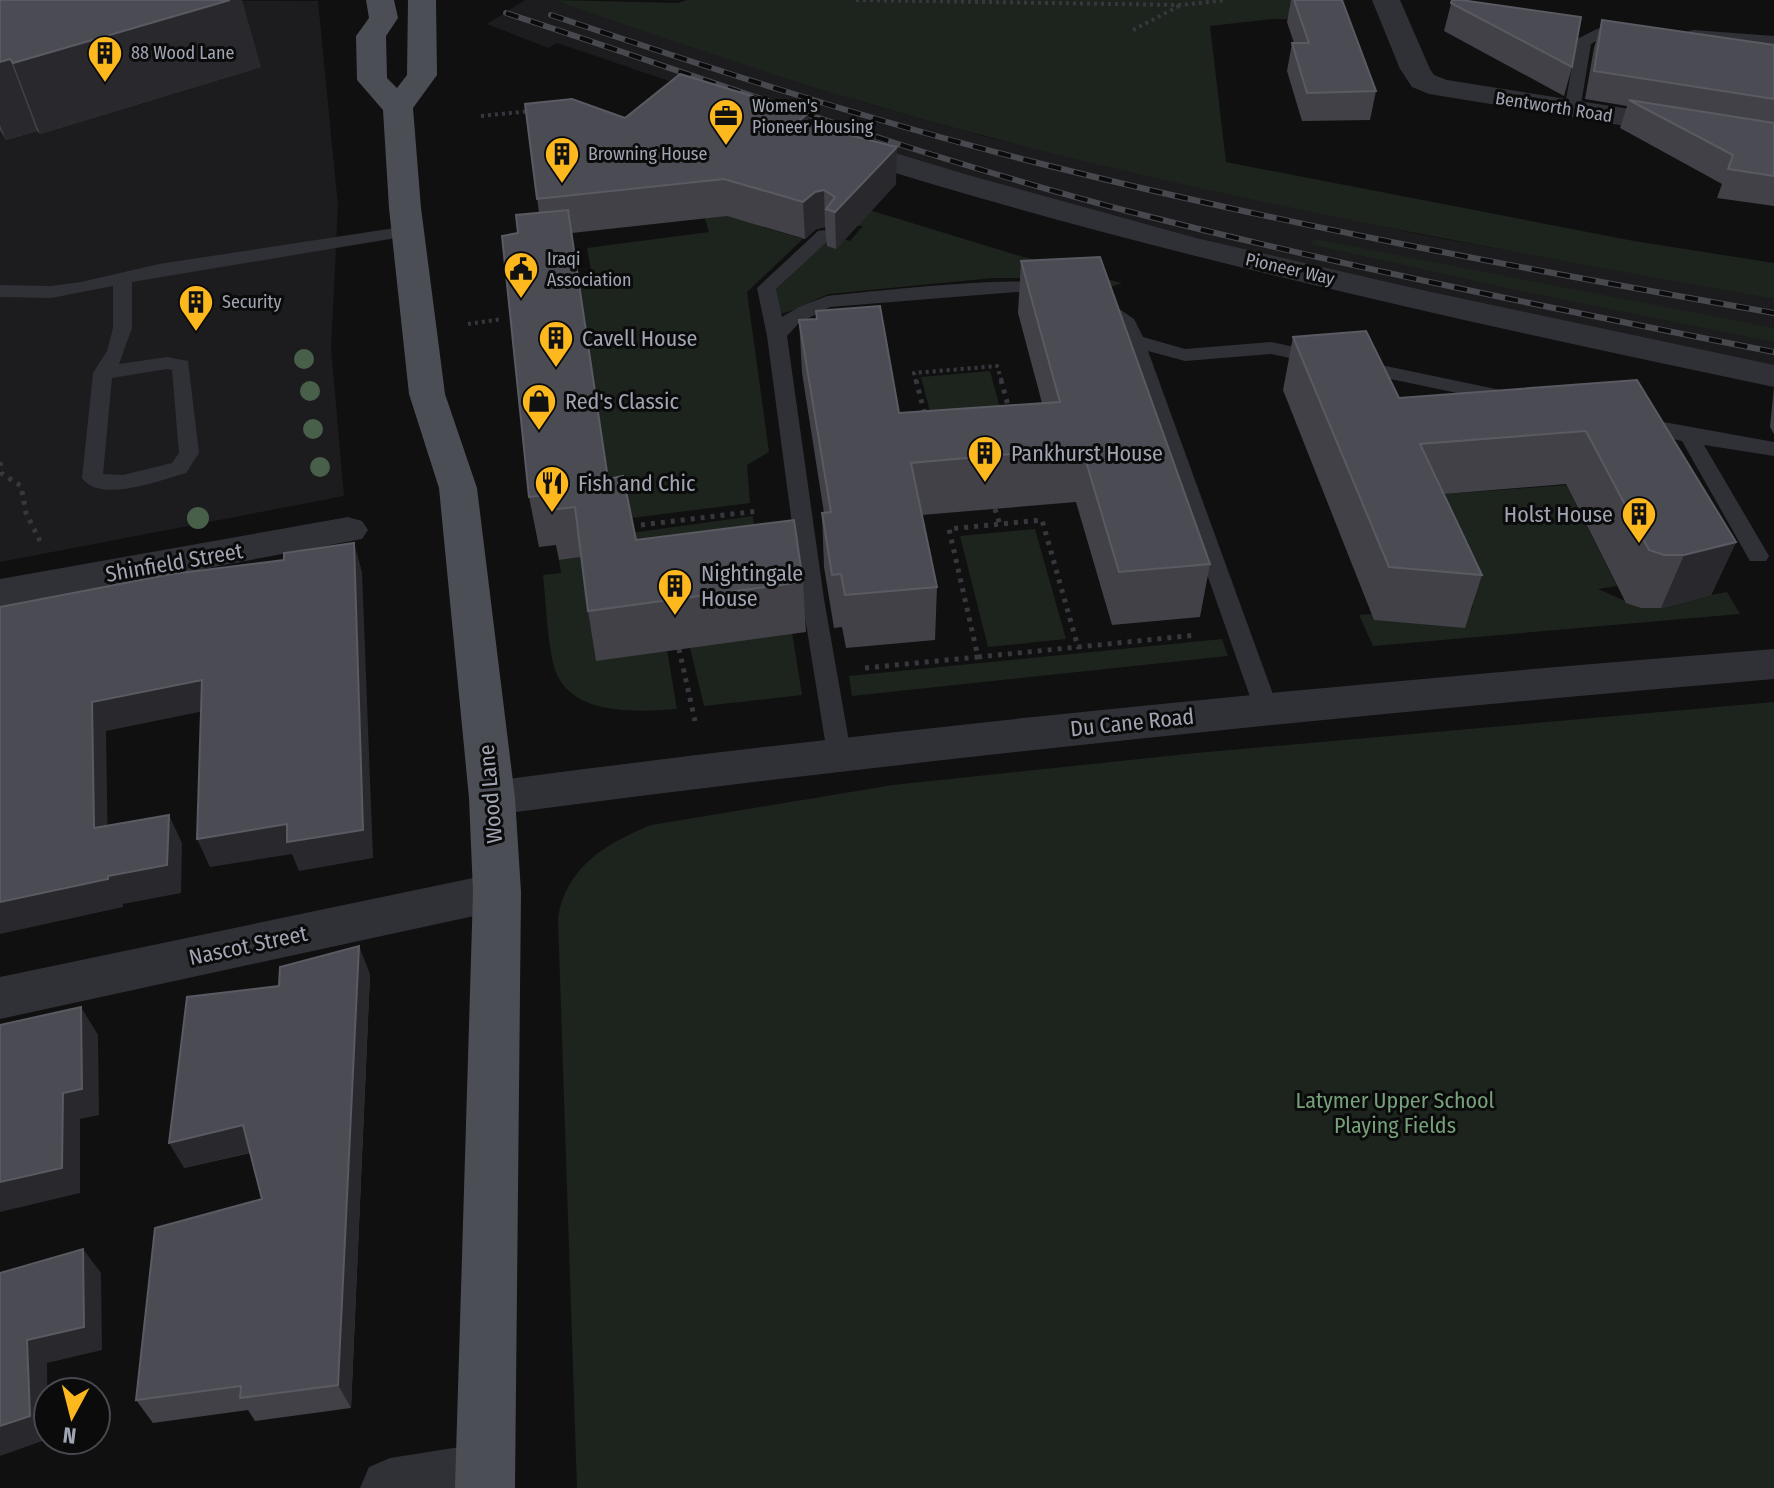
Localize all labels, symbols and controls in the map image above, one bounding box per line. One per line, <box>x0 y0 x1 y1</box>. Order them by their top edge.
building icon: 88 Wood Lane <box>86 34 124 84</box>
place label: 88 Wood Lane <box>131 42 234 64</box>
street label: Bentworth Road <box>1494 87 1614 127</box>
place label: Women's Pioneer Housing <box>752 95 874 138</box>
office icon: Women's Pioneer Housing <box>707 97 745 147</box>
building icon: Browning House <box>543 135 581 185</box>
place label: Browning House <box>588 143 708 165</box>
place label: Iraqi Association <box>547 248 632 291</box>
street label: Pioneer Way <box>1243 248 1337 290</box>
public building icon: Iraqi Association <box>502 250 540 300</box>
building icon: Security <box>177 283 215 333</box>
place label: Security <box>222 291 281 313</box>
building icon: Cavell House <box>537 319 575 369</box>
place label: Cavell House <box>582 325 697 352</box>
shop icon: Red's Classic <box>520 382 558 432</box>
place label: Red's Classic <box>565 388 680 415</box>
building icon: Pankhurst House <box>966 434 1004 484</box>
place label: Pankhurst House <box>1011 440 1163 467</box>
restaurant icon: Fish and Chic <box>533 464 571 514</box>
place label: Fish and Chic <box>578 470 696 497</box>
building icon: Holst House <box>1620 495 1658 545</box>
place label: Holst House <box>1504 501 1613 528</box>
street label: Shinfield Street <box>103 537 246 588</box>
place label: Nightingale House <box>701 560 803 612</box>
building icon: Nightingale House <box>656 567 694 617</box>
street label: Du Cane Road <box>1069 703 1195 742</box>
street label: Wood Lane <box>473 743 508 845</box>
street label: Nascot Street <box>186 920 311 971</box>
park label: Latymer Upper School Playing Fields <box>1296 1087 1495 1139</box>
north arrow <box>32 1376 112 1456</box>
text: N <box>61 1421 78 1450</box>

